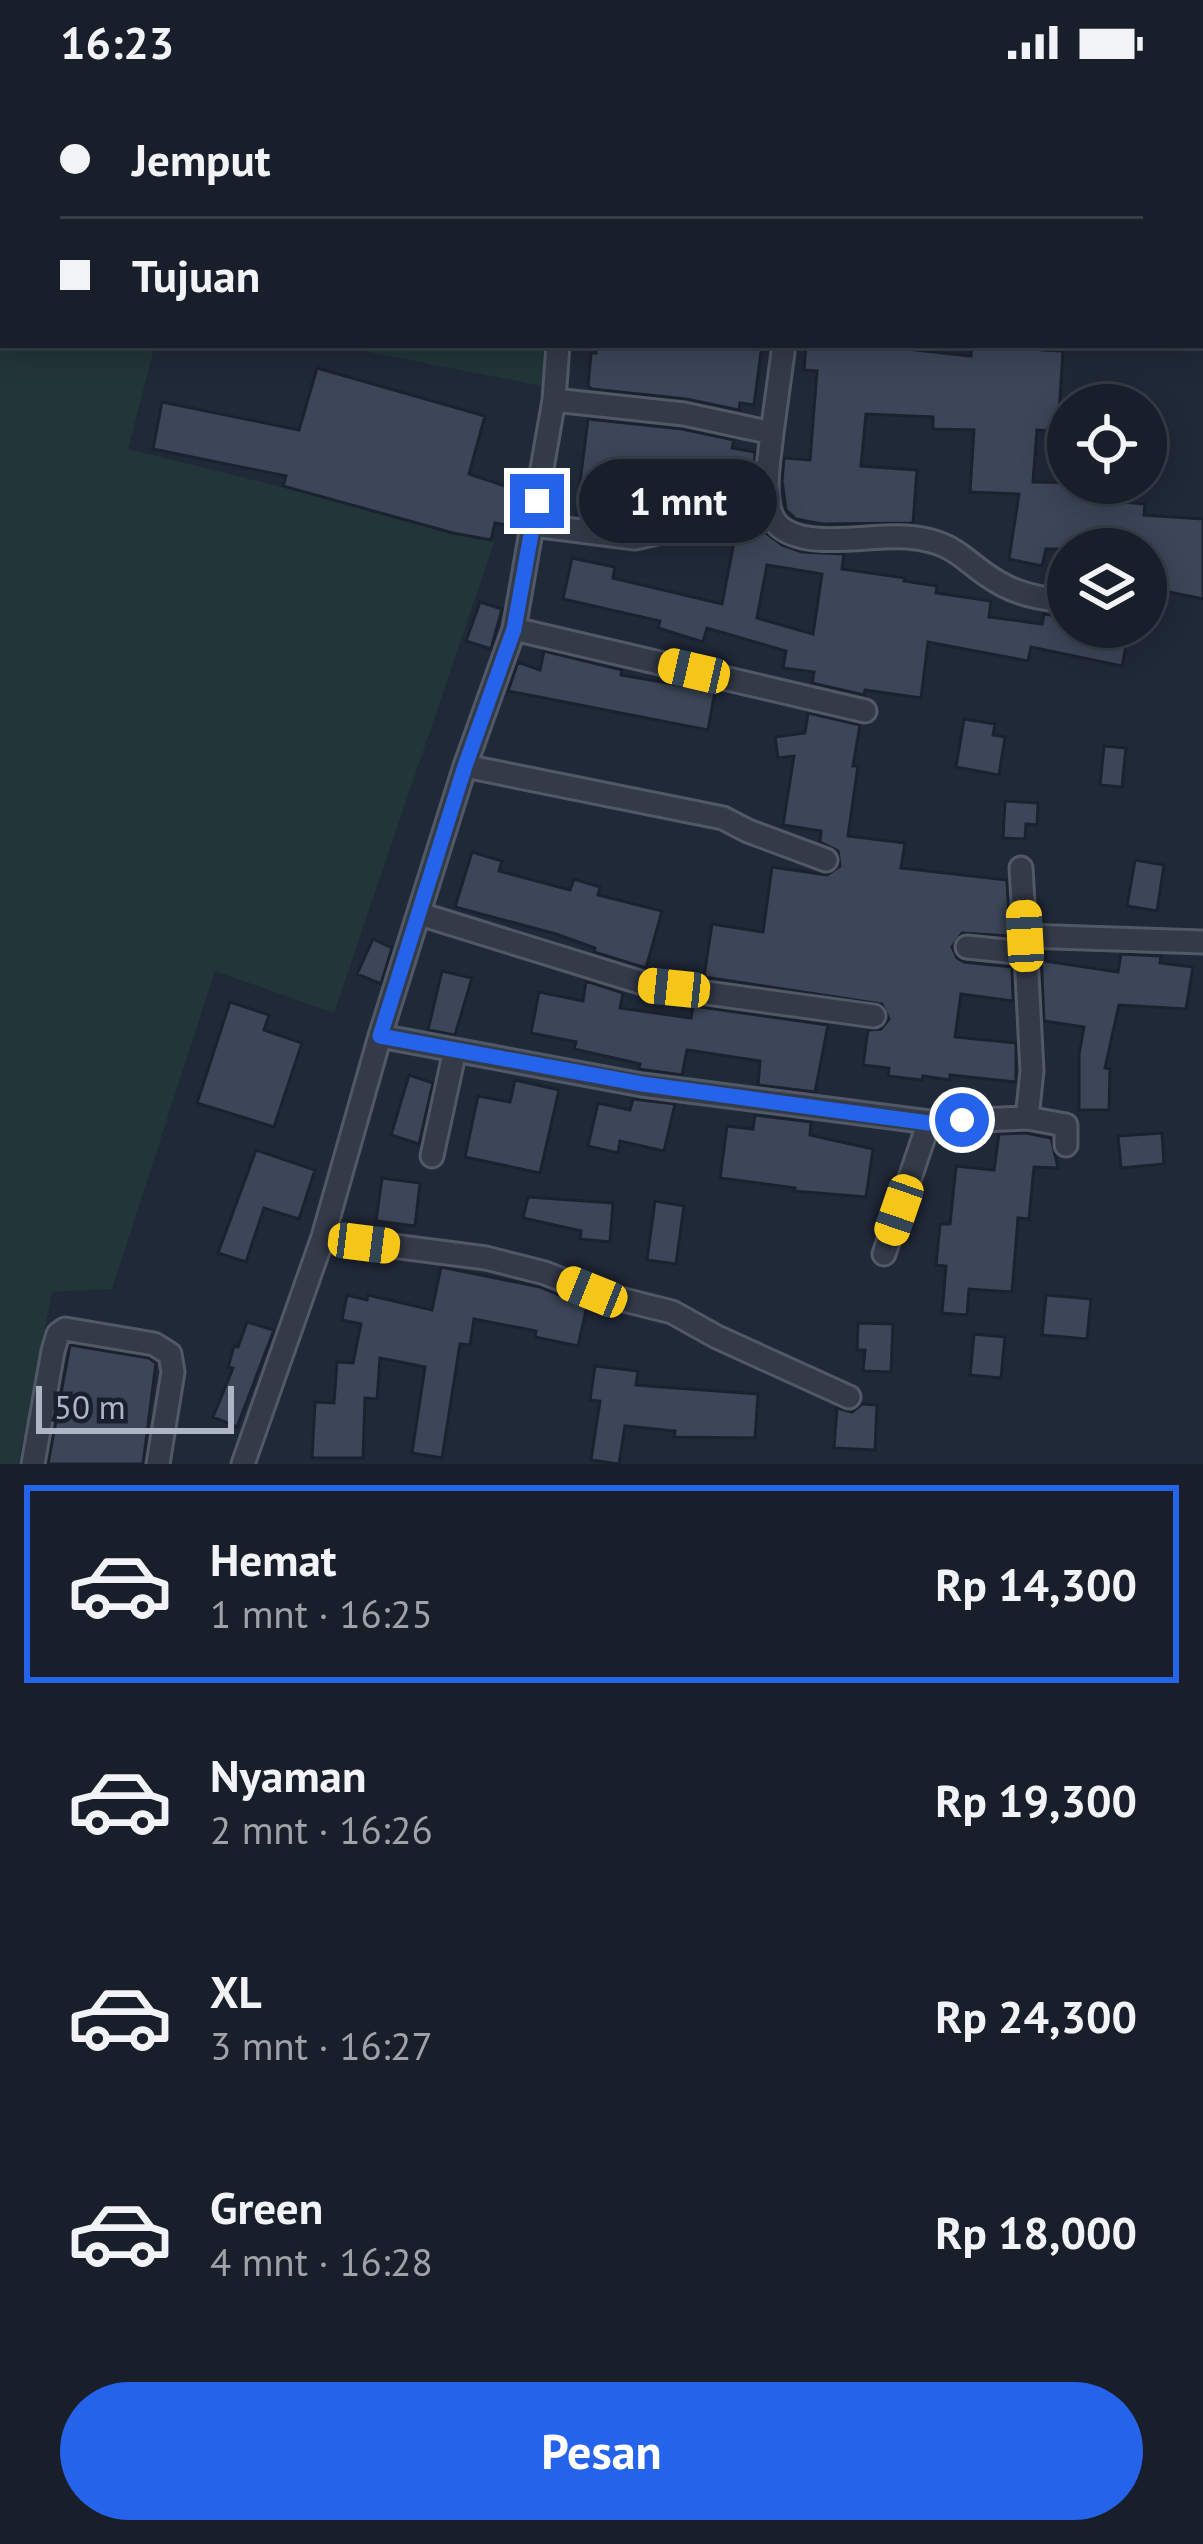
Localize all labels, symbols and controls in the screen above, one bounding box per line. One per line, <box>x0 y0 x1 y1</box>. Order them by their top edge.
text: 16:23 <box>60 13 174 71</box>
text: Jemput <box>132 130 270 188</box>
text: Tujuan <box>132 246 260 304</box>
map controls <box>1047 384 1167 648</box>
button: locate <box>1047 384 1167 504</box>
callout: 1 mnt <box>579 459 777 543</box>
route end <box>510 474 564 528</box>
text: 1 mnt <box>629 475 727 526</box>
button: layers <box>1047 528 1167 648</box>
car <box>655 645 733 697</box>
car <box>1005 899 1045 973</box>
car <box>636 966 712 1010</box>
route start <box>935 1093 989 1147</box>
car <box>870 1170 928 1250</box>
car <box>326 1221 402 1265</box>
car <box>552 1262 632 1322</box>
scale bar <box>36 1380 234 1433</box>
text: 50 m <box>54 1385 126 1428</box>
icon: car <box>66 1530 174 1638</box>
text: Hemat <box>210 1530 336 1588</box>
text: Rp 14,300 <box>935 1555 1137 1613</box>
text: 1 mnt · 16:25 <box>210 1588 433 1639</box>
icon: car <box>66 1746 174 1854</box>
text: Nyaman <box>210 1746 366 1804</box>
text: Rp 19,300 <box>935 1771 1137 1829</box>
text: 2 mnt · 16:26 <box>210 1804 433 1855</box>
icon: car <box>66 1962 174 2070</box>
text: XL <box>210 1962 262 2020</box>
text: Rp 24,300 <box>935 1987 1137 2045</box>
text: 3 mnt · 16:27 <box>210 2020 433 2071</box>
icon: car <box>66 2178 174 2286</box>
text: Green <box>210 2178 323 2236</box>
text: Rp 18,000 <box>935 2203 1137 2261</box>
text: 4 mnt · 16:28 <box>210 2236 433 2287</box>
button: Pesan <box>60 2382 1143 2520</box>

